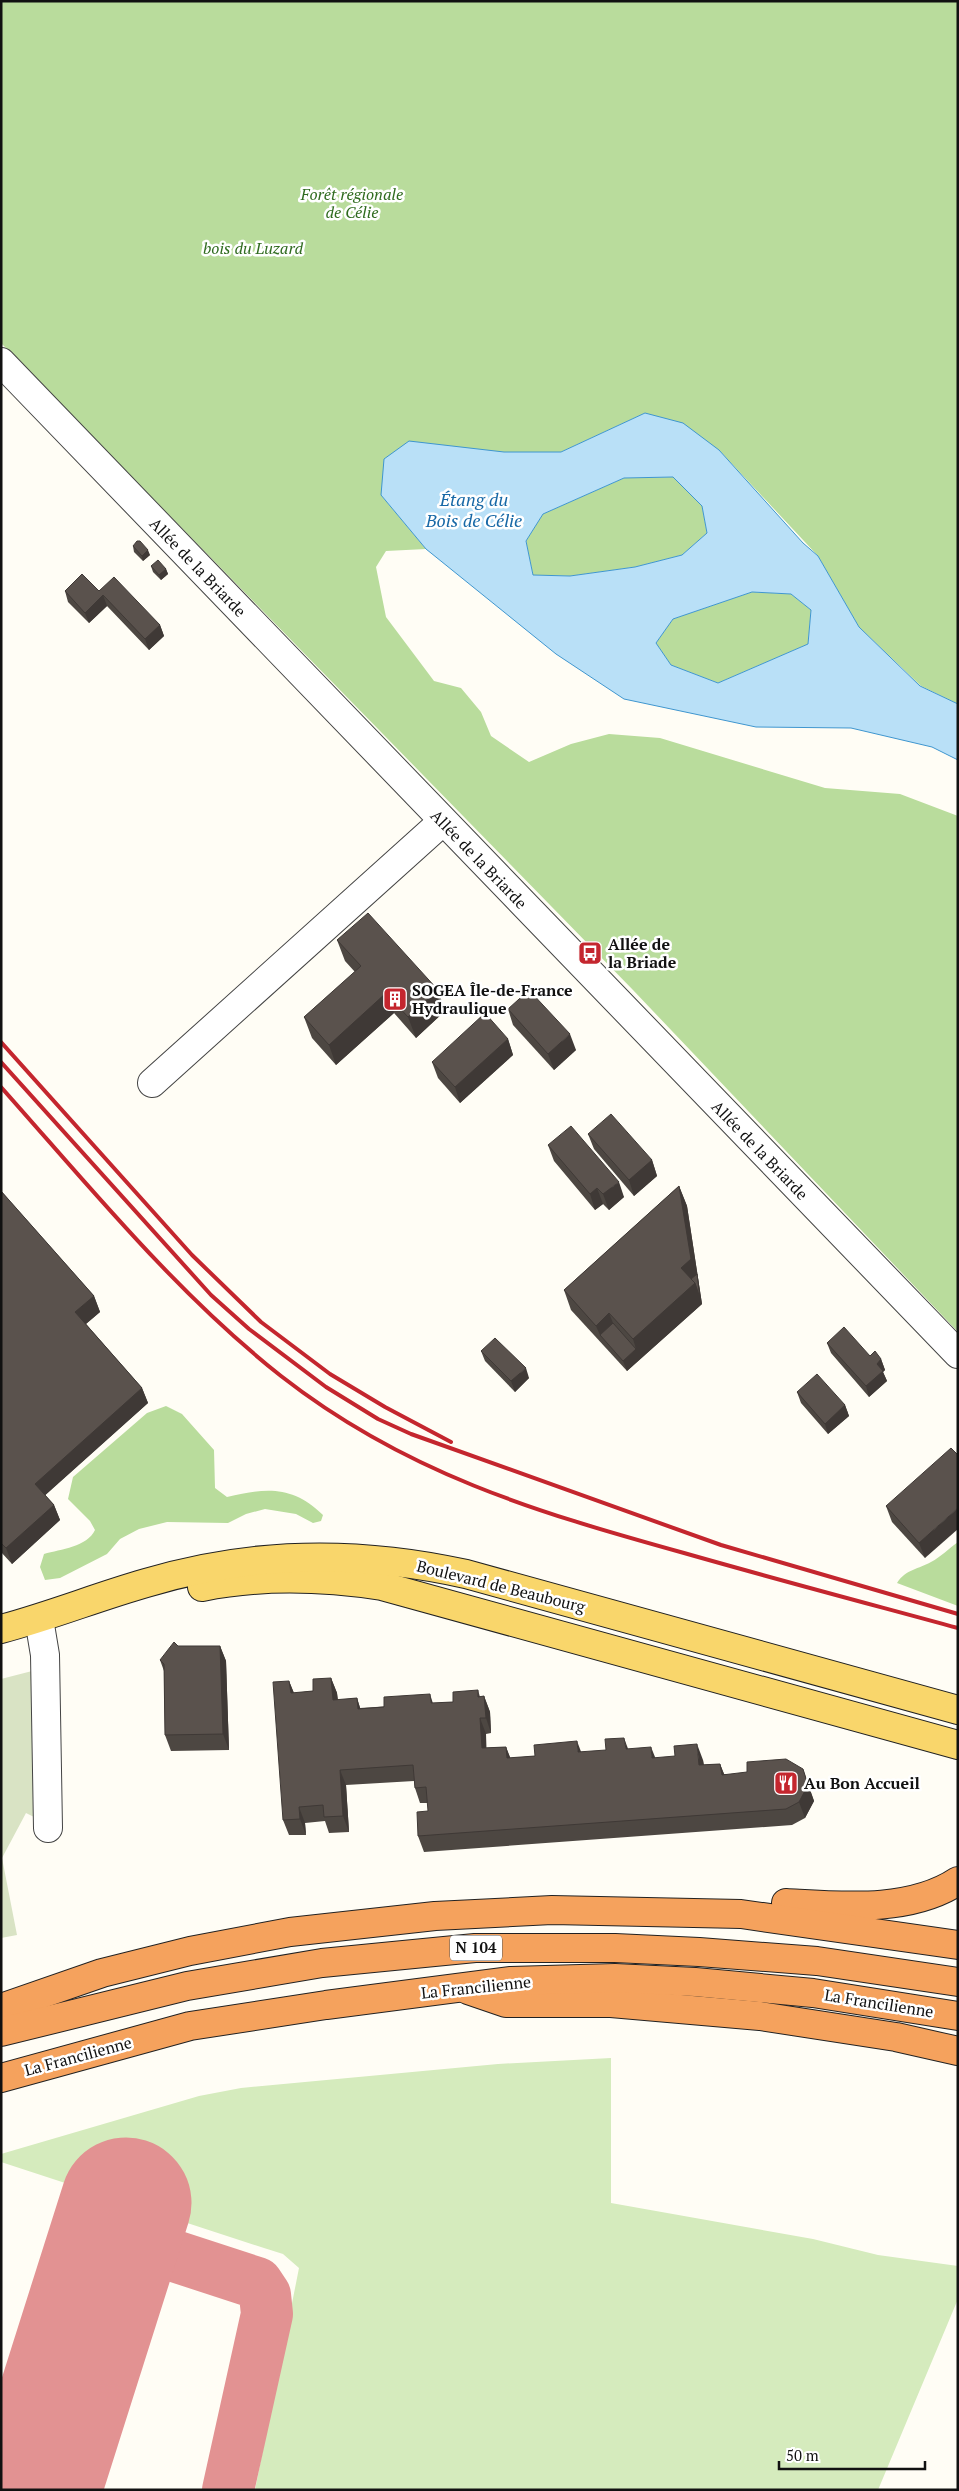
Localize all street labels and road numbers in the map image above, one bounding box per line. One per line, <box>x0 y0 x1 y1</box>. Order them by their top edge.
street label: Allée de la Briarde <box>145 513 251 621</box>
street label: Allée de la Briarde <box>426 805 532 913</box>
street label: Allée de la Briarde <box>707 1096 813 1204</box>
street label: Boulevard de Beaubourg <box>414 1554 588 1618</box>
road number: N 104 <box>450 1936 502 1960</box>
street label: La Francilienne <box>420 1970 532 2004</box>
street label: La Francilienne <box>823 1984 935 2022</box>
street label: La Francilienne <box>22 2031 134 2081</box>

